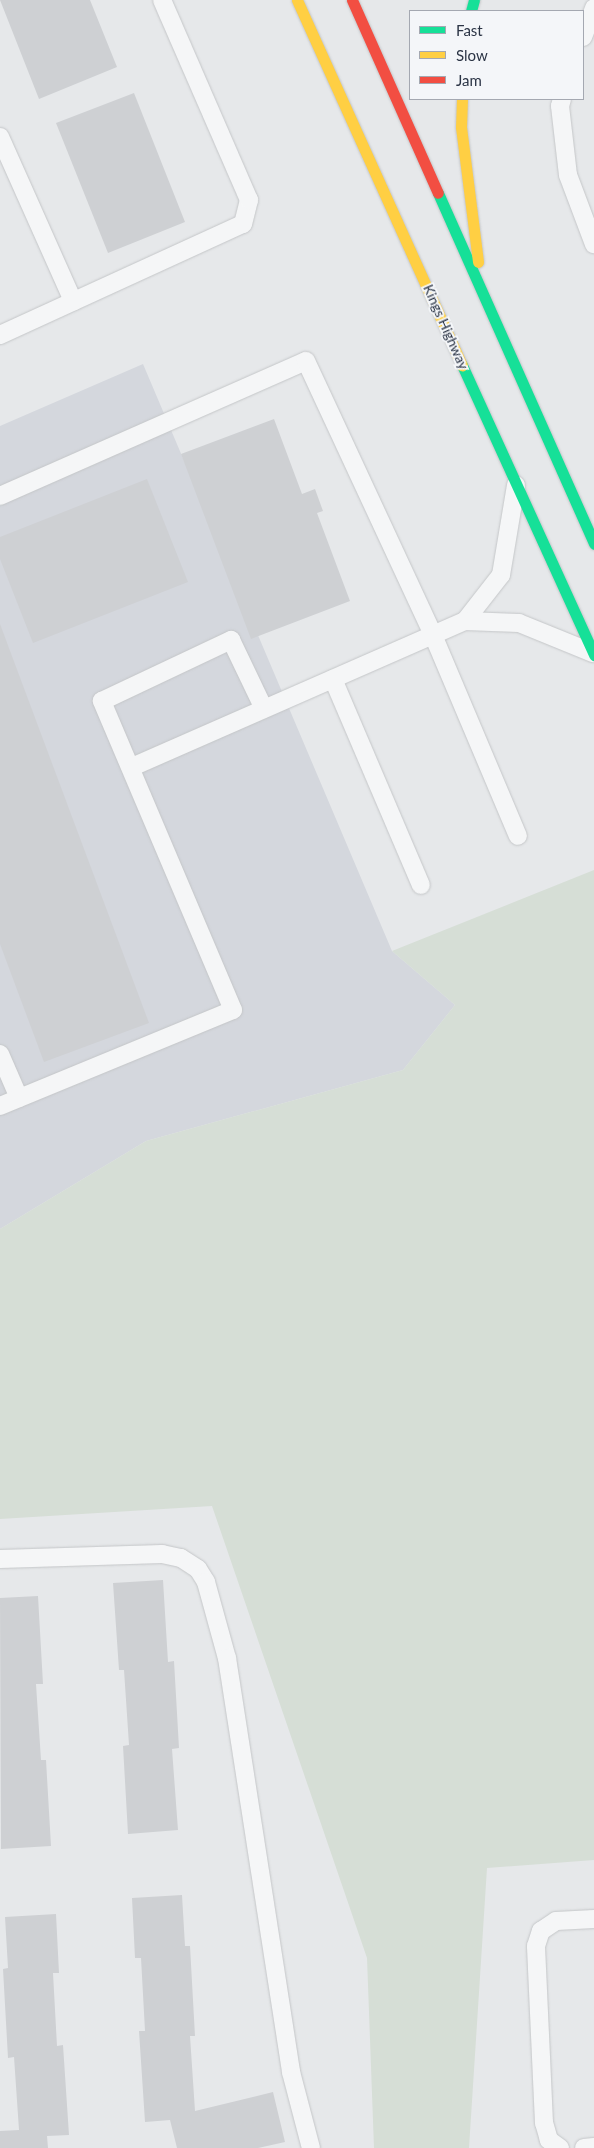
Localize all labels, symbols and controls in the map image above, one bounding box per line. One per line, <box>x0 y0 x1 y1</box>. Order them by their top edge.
legend <box>409 10 584 100</box>
text: Fast <box>456 21 483 39</box>
text: Slow <box>456 46 488 64</box>
text: Jam <box>456 71 482 89</box>
street label: Kings Highway <box>420 282 472 372</box>

